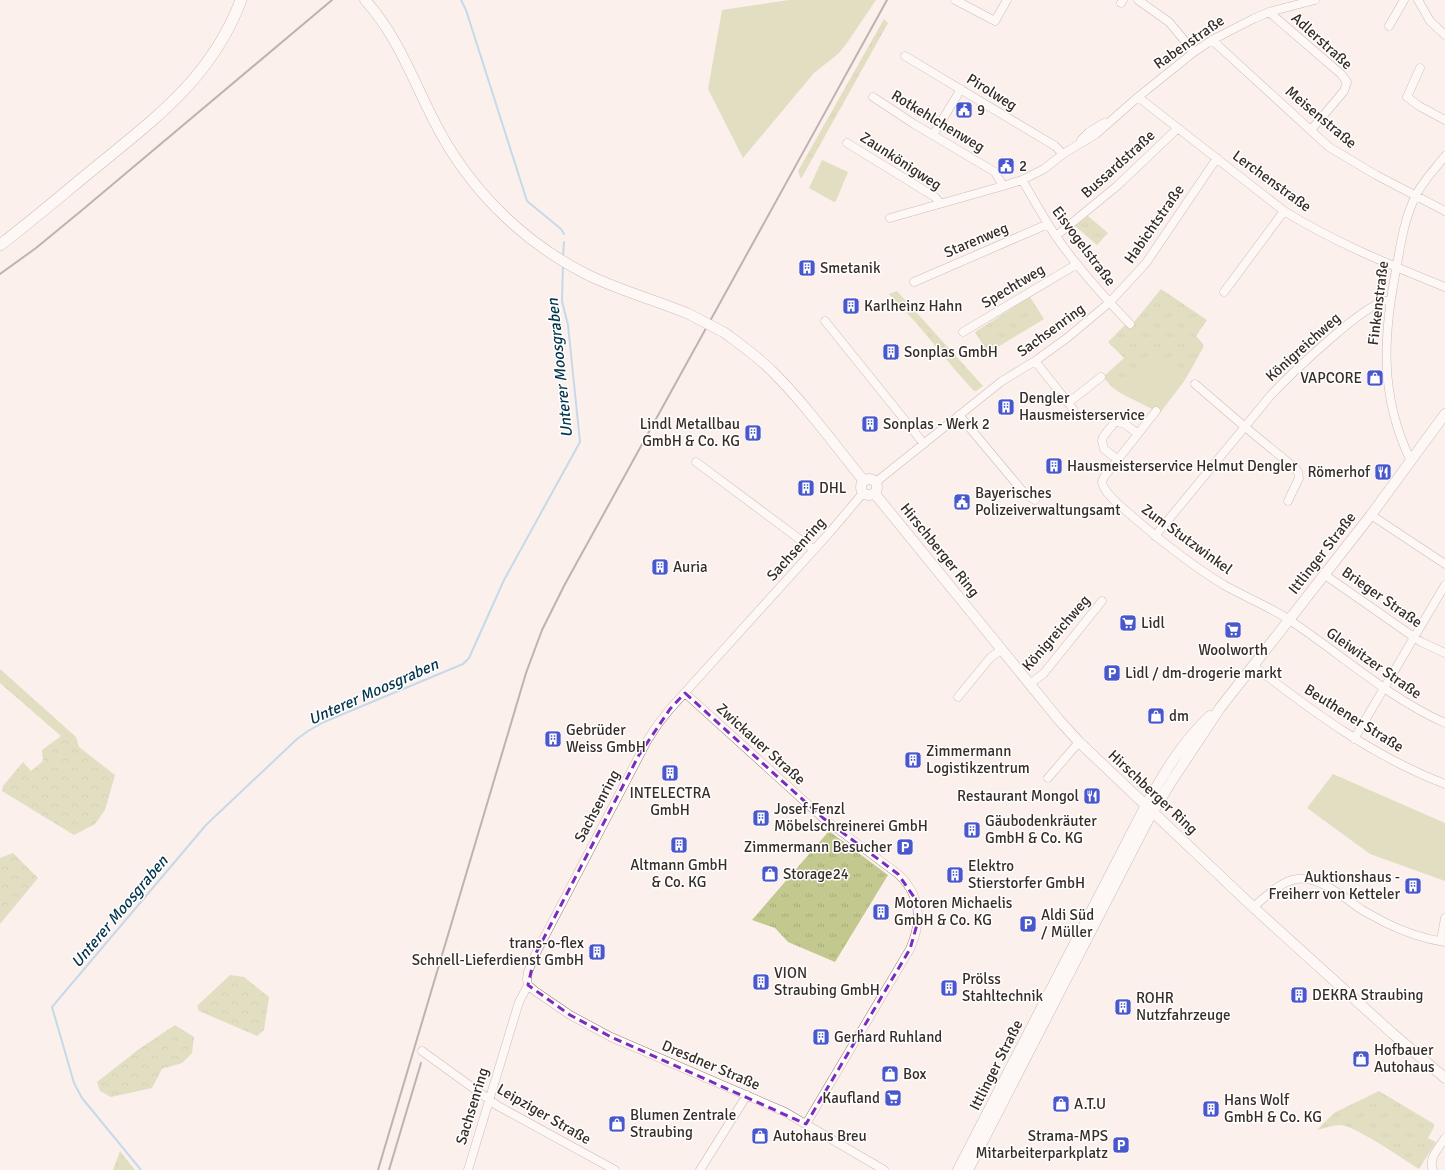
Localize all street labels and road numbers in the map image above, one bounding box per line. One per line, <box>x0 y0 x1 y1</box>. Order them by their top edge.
street label: Adlerstraße <box>1288 9 1356 73</box>
street label: Rabenstraße <box>1150 11 1228 73</box>
street label: Pirolweg <box>963 70 1021 115</box>
street label: Meisenstraße <box>1282 82 1360 152</box>
street label: Rotkehlchenweg <box>888 86 988 156</box>
street label: Bussardstraße <box>1077 126 1159 202</box>
street label: Zaunkönigweg <box>857 128 945 194</box>
street label: Lerchenstraße <box>1229 146 1315 216</box>
street label: Habichtstraße <box>1120 181 1188 267</box>
street label: Eisvogelstraße <box>1048 203 1120 289</box>
street label: Starenweg <box>941 218 1011 262</box>
street label: Spechtweg <box>978 260 1048 312</box>
street label: Finkenstraße <box>1364 260 1392 346</box>
street label: Sachsenring <box>1014 299 1088 361</box>
street label: Königreichweg <box>1262 309 1344 385</box>
street label: Hirschberger Ring <box>897 499 983 601</box>
street label: Zum Stutzwinkel <box>1138 500 1236 578</box>
street label: Ittlinger Straße <box>1284 508 1360 598</box>
street label: Sachsenring <box>763 513 829 584</box>
street label: Brieger Straße <box>1338 563 1426 631</box>
street label: Königreichweg <box>1018 591 1094 675</box>
street label: Gleiwitzer Straße <box>1323 623 1425 703</box>
street label: Beuthener Straße <box>1301 680 1407 756</box>
street label: Zwickauer Straße <box>713 699 809 789</box>
street label: Hirschberger Ring <box>1105 746 1202 838</box>
street label: Sachsenring <box>570 767 624 845</box>
street label: Ittlinger Straße <box>965 1017 1027 1113</box>
street label: Dresdner Straße <box>659 1036 763 1094</box>
street label: Sachsenring <box>452 1065 492 1147</box>
street label: Leipziger Straße <box>494 1080 594 1148</box>

